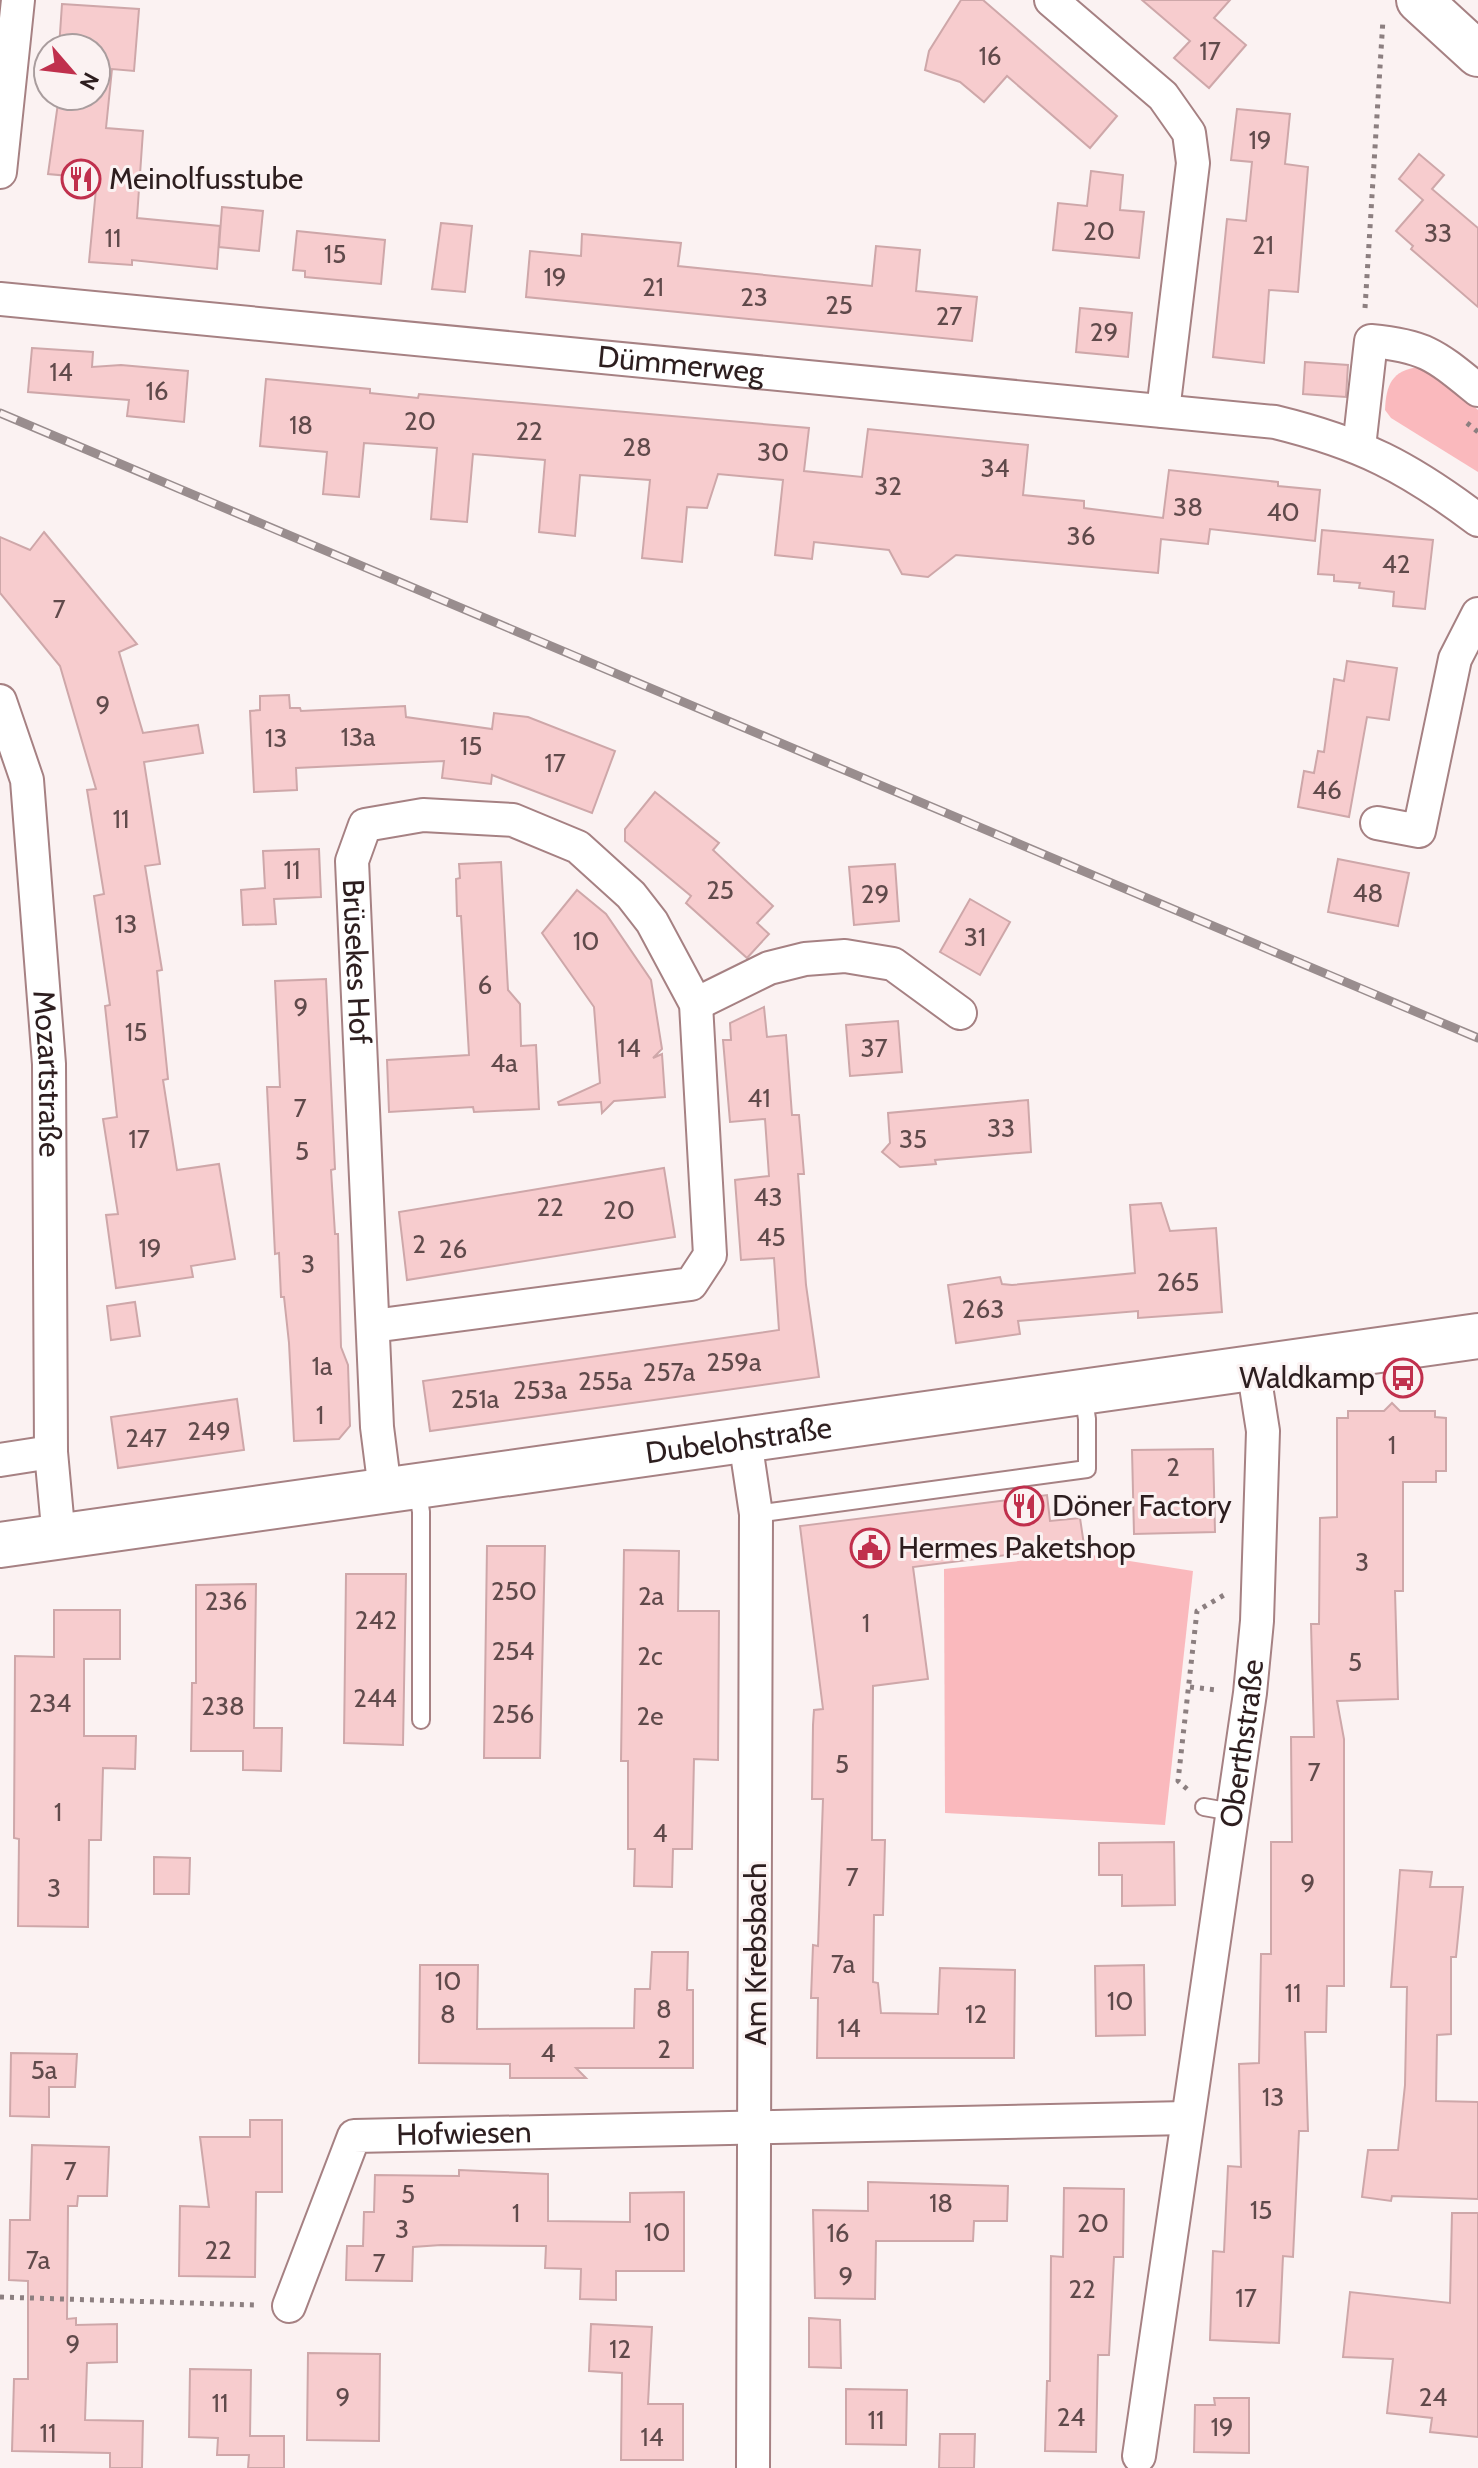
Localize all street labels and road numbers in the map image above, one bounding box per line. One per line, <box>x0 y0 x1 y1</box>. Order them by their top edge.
street label: Dümmerweg <box>596 338 767 391</box>
street label: Brüsekes Hof <box>335 878 379 1045</box>
street label: Mozartstraße <box>25 989 68 1157</box>
street label: Dubelohstraße <box>643 1409 834 1472</box>
street label: Oberthstraße <box>1212 1658 1271 1830</box>
street label: Am Krebsbach <box>737 1863 774 2045</box>
street label: Hofwiesen <box>396 2113 532 2153</box>

